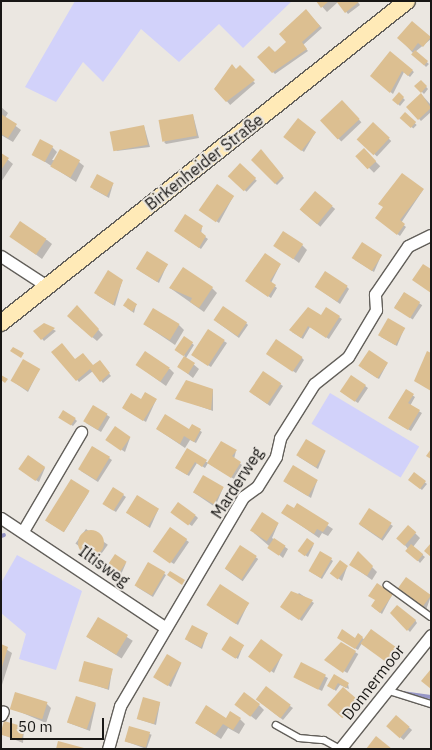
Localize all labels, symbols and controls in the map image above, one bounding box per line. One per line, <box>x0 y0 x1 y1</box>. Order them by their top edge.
street label: Birkenheider Straße <box>141 110 267 214</box>
street label: Marderweg <box>207 444 267 522</box>
street label: Iltisweg <box>75 541 133 591</box>
street label: Donnermoor <box>338 641 408 723</box>
scale bar <box>12 708 106 740</box>
text: 50 m <box>18 717 53 736</box>

